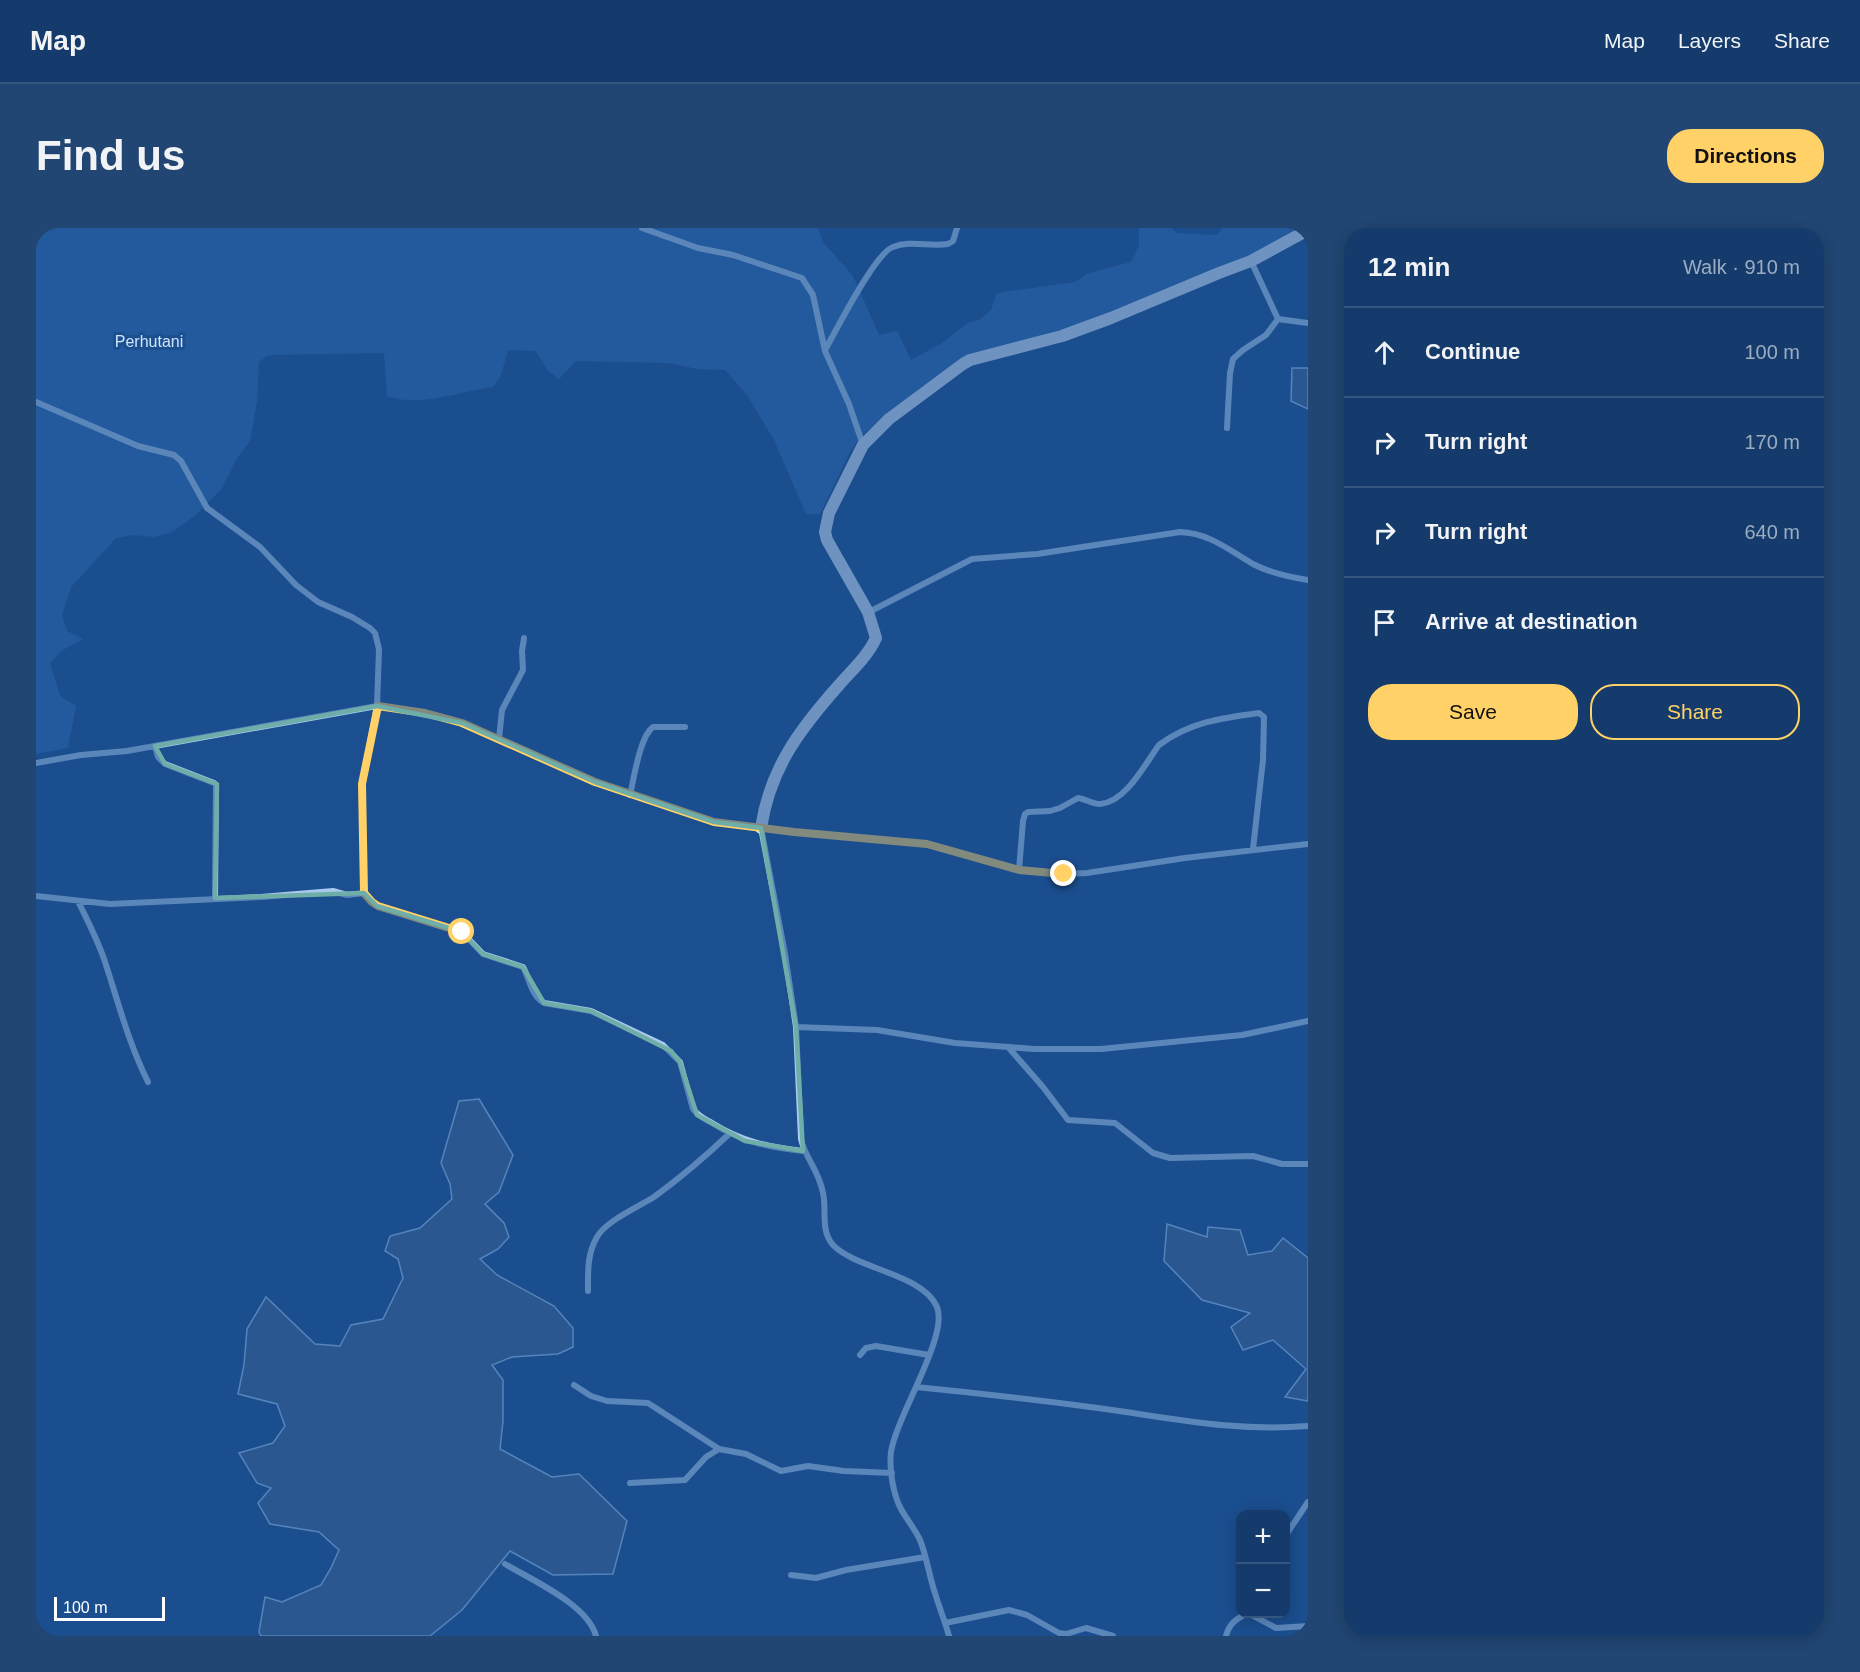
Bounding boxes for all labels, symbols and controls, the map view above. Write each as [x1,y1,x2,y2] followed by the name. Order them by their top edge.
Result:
[30,25,86,56] text: Map
[1604,29,1645,52] text: Map
[1678,29,1741,52] text: Layers
[1774,29,1830,52] text: Share
[1667,129,1824,183] button: Directions
[36,132,185,179] text: Find us
[1368,252,1450,282] text: 12 min
[1683,256,1800,278] text: Walk · 910 m
[115,333,183,350] park label: Perhutani
[1368,336,1401,369] icon: ahead
[1425,339,1520,364] text: Continue
[1744,341,1800,363] text: 100 m
[1368,426,1401,459] icon: right
[1425,429,1527,454] text: Turn right
[1744,431,1800,453] text: 170 m
[1368,516,1401,549] icon: right
[1425,519,1527,544] text: Turn right
[1744,521,1800,543] text: 640 m
[1368,606,1401,639] icon: arrive
[1425,609,1638,634] text: Arrive at destination
[1368,684,1578,740] button: Save
[1590,684,1800,740] button: Share
[1050,860,1076,886] route end
[448,918,474,944] route start
[1236,1510,1290,1618] map controls
[1236,1510,1290,1564] button: +
[1236,1564,1290,1618] button: −
[54,1594,165,1622] scale bar
[63,1599,107,1616] text: 100 m

